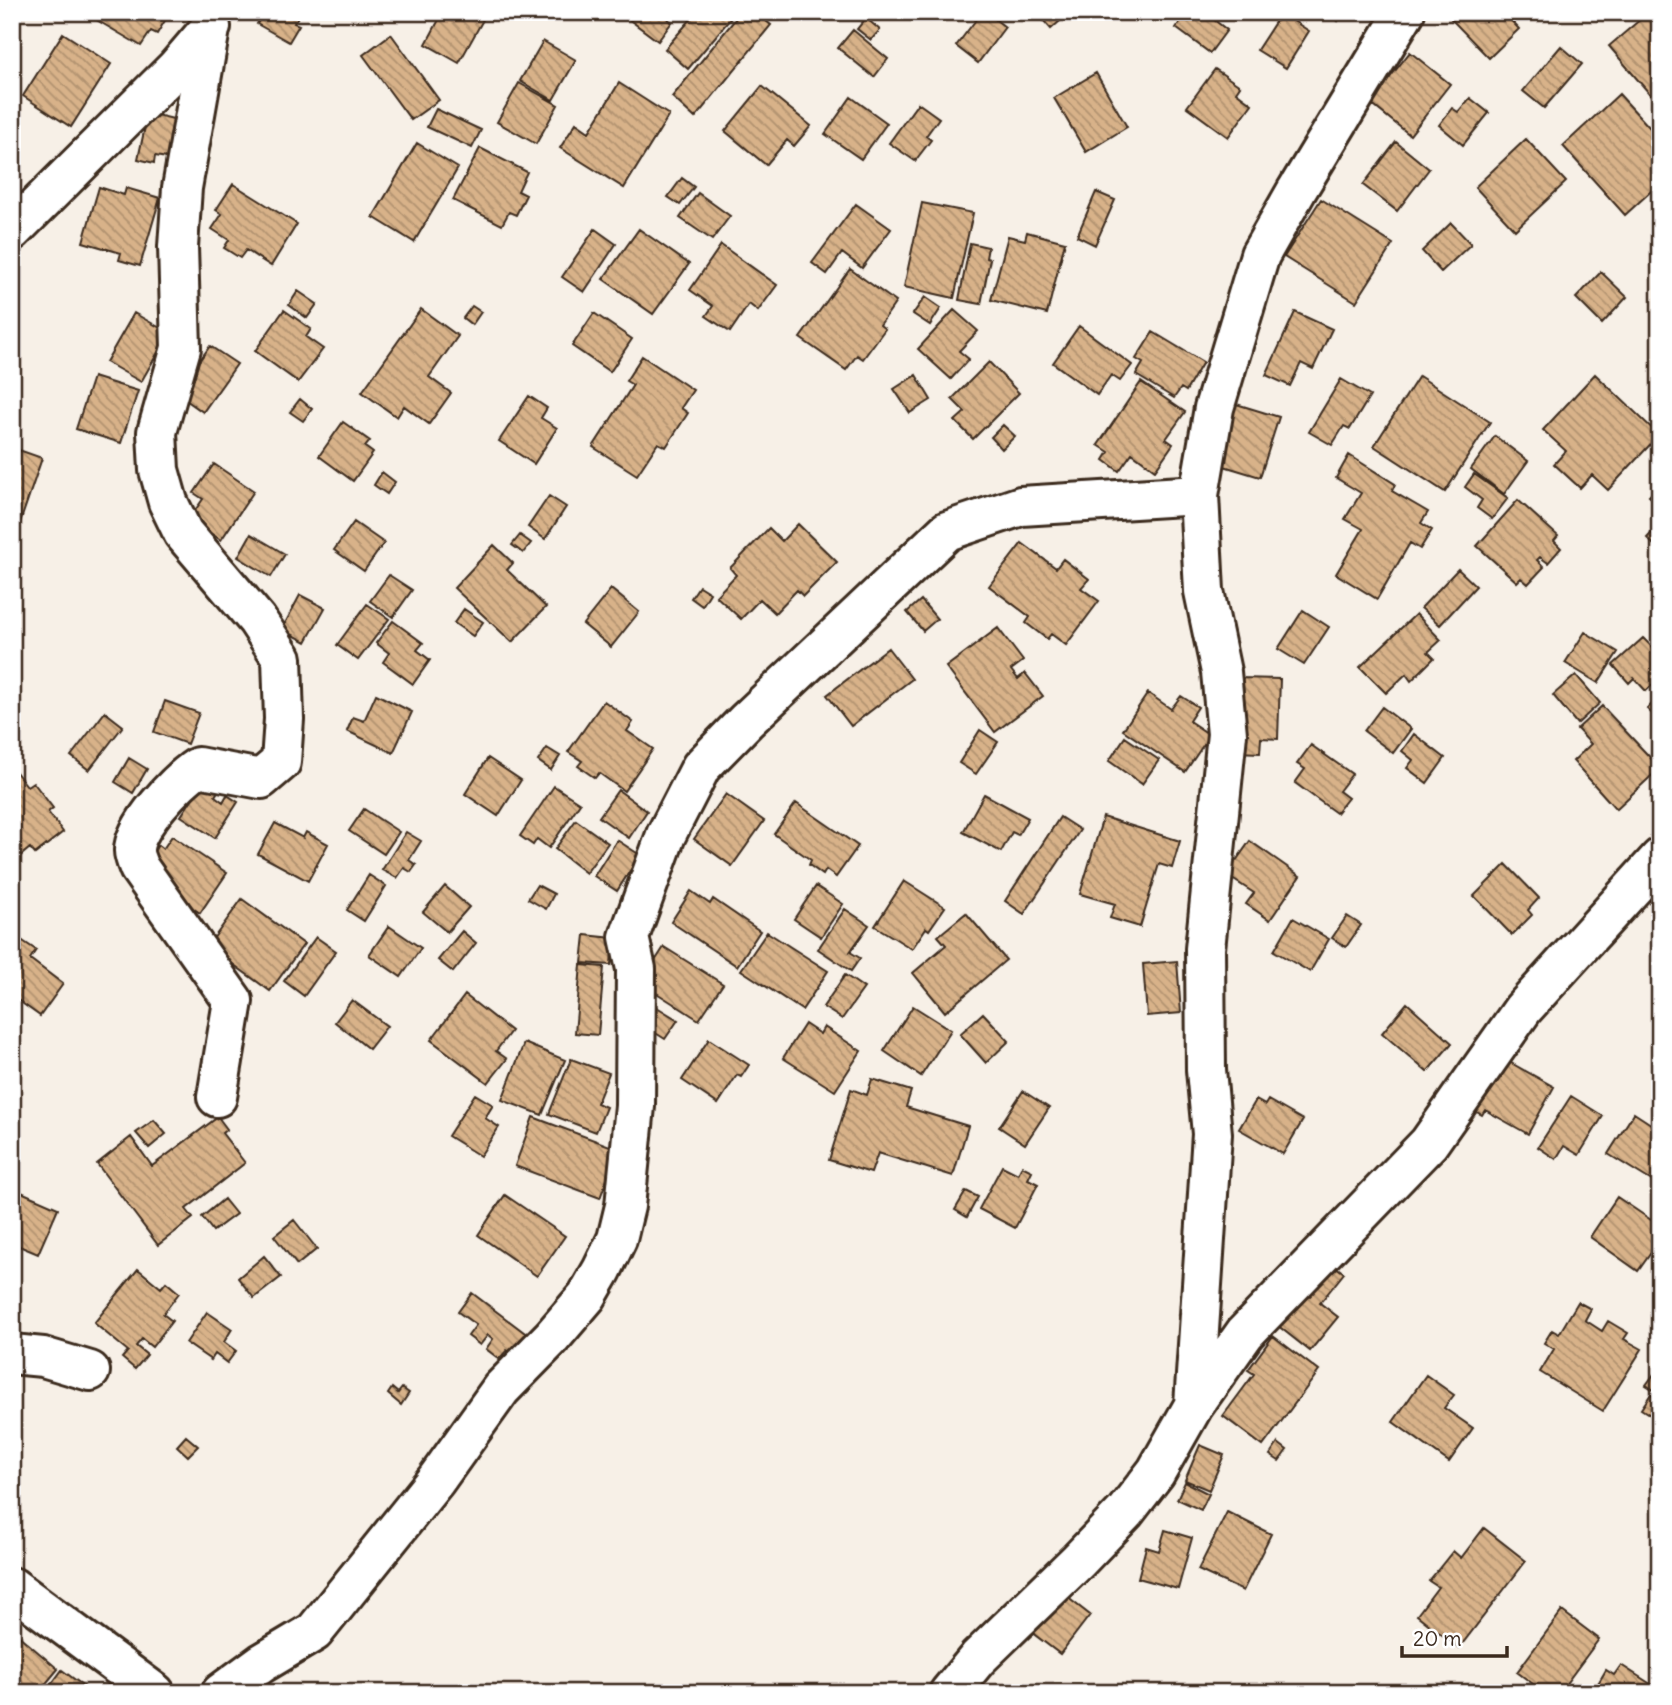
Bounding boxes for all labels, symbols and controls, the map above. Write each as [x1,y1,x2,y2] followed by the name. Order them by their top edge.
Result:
[1402,1614,1508,1658] scale bar
[1413,1625,1462,1652] text: 20 m

